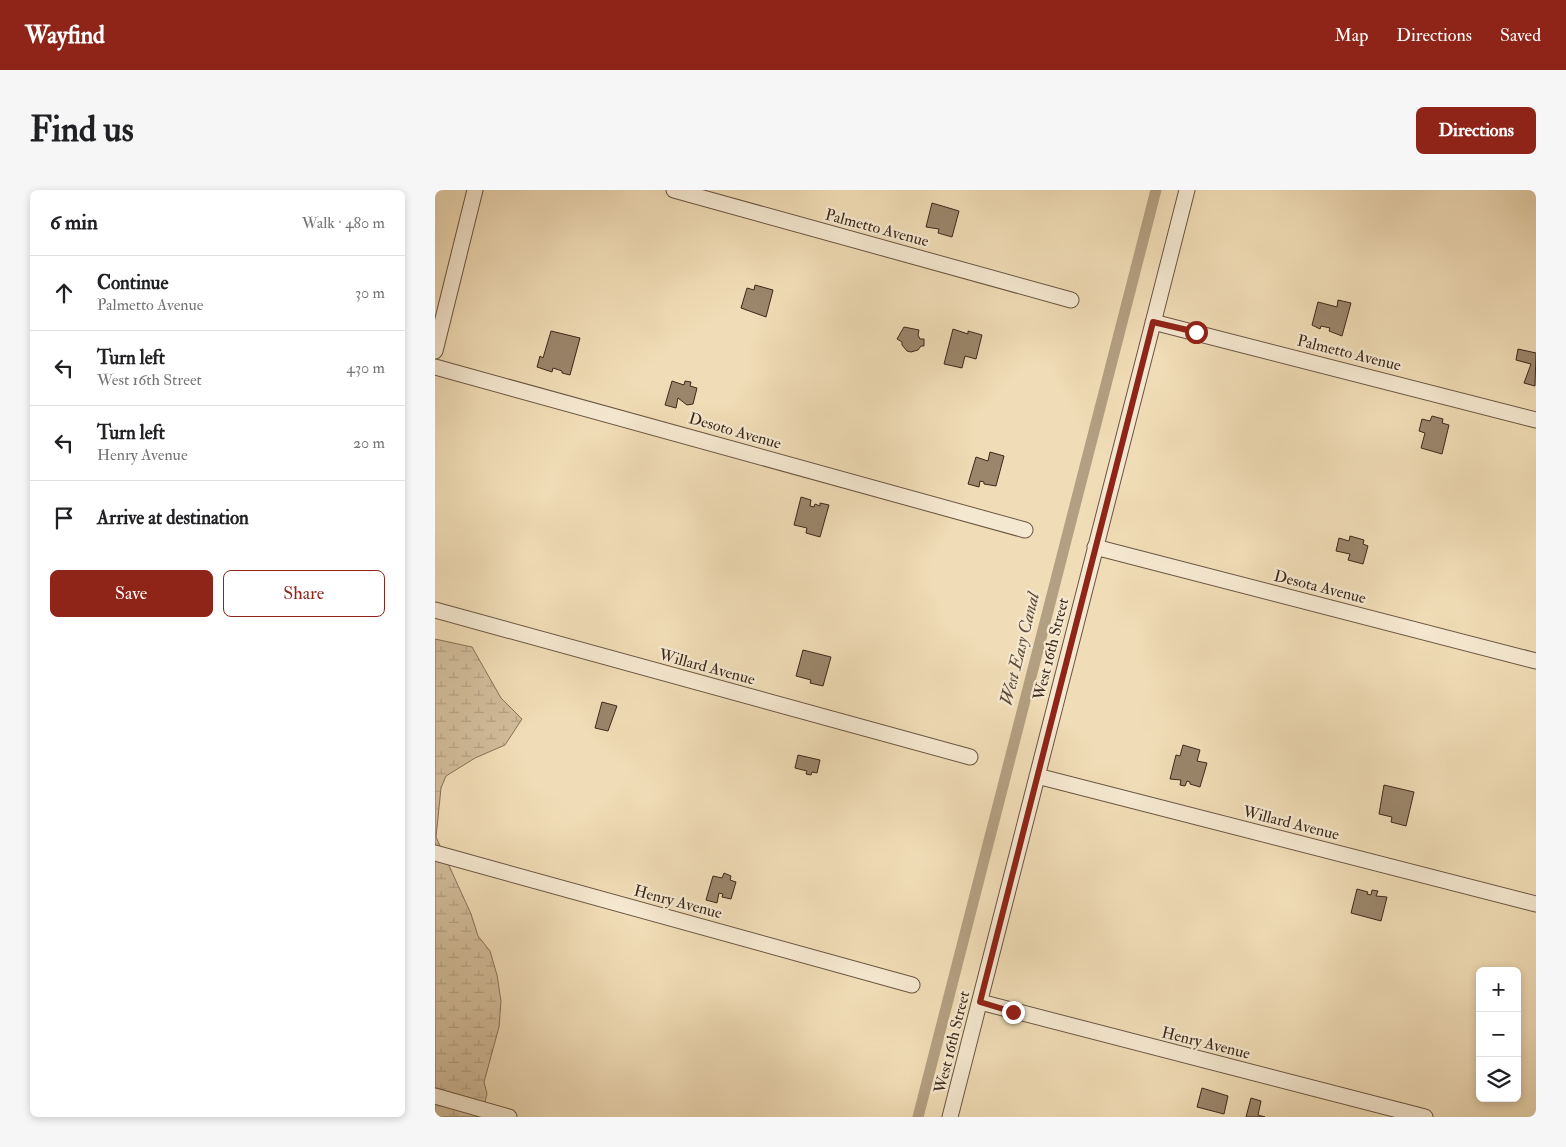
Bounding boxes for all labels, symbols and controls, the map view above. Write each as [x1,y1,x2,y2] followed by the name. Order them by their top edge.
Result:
[25,20,105,51] text: Wayfind
[1335,24,1368,47] text: Map
[1396,24,1472,47] text: Directions
[1500,24,1541,47] text: Saved
[1416,107,1536,154] button: Directions
[30,108,134,152] text: Find us
[823,205,931,252] street label: Palmetto Avenue
[50,209,98,236] text: 6 min
[302,213,385,233] text: Walk · 480 m
[97,271,168,295] text: Continue
[50,279,78,307] icon: ahead
[355,283,385,303] text: 30 m
[97,295,203,315] text: Palmetto Avenue
[1185,321,1208,344] route start
[1295,330,1403,376] street label: Palmetto Avenue
[97,346,165,370] text: Turn left
[50,354,78,382] icon: left
[346,358,385,378] text: 430 m
[97,370,202,390] text: West 16th Street
[686,408,784,454] street label: Desoto Avenue
[97,421,165,445] text: Turn left
[50,429,78,457] icon: left
[353,433,385,453] text: 20 m
[97,445,188,465] text: Henry Avenue
[50,504,78,532] icon: arrive
[97,506,249,530] text: Arrive at destination
[1272,566,1369,608] street label: Desota Avenue
[50,570,213,617] button: Save
[223,570,385,617] button: Share
[995,588,1046,708] water label: West Easy Canal
[1028,596,1073,703] street label: West 16th Street
[656,644,758,690] street label: Willard Avenue
[1240,801,1342,845] street label: Willard Avenue
[632,881,725,923] street label: Henry Avenue
[1476,967,1521,1102] map controls
[1476,967,1521,1012] button: +
[929,989,974,1096] street label: West 16th Street
[1002,1001,1025,1024] route end
[1476,1012,1521,1057] button: −
[1160,1022,1253,1064] street label: Henry Avenue
[1476,1057,1521,1102] button: layers

